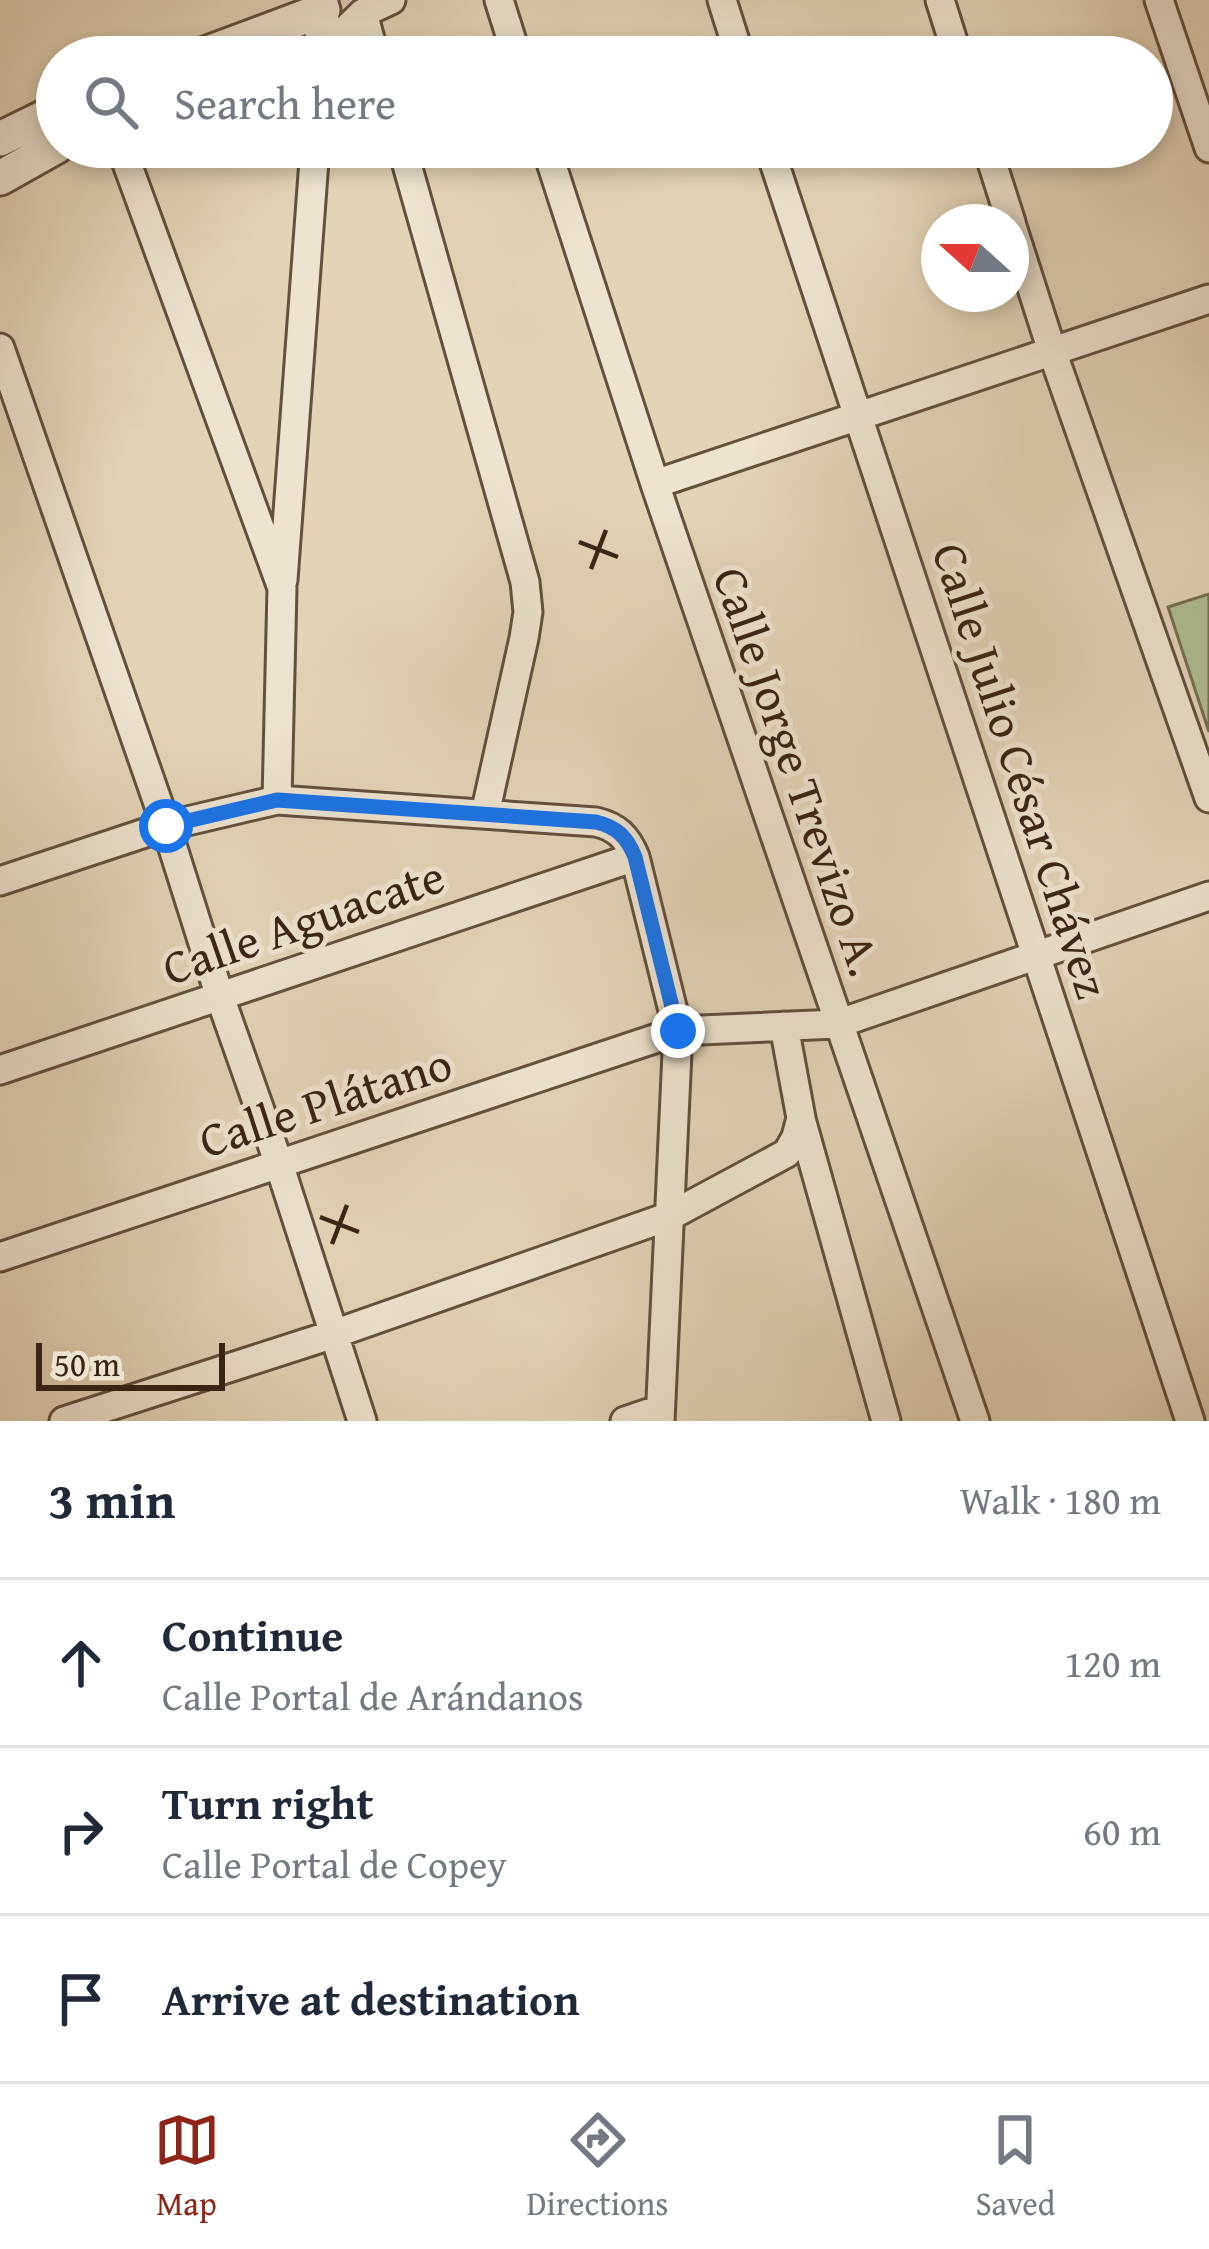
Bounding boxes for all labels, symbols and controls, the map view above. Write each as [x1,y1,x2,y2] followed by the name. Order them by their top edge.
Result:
[36,36,1173,168] search box
[78,69,144,135] icon: search
[174,70,396,135] text: Search here
[921,204,1029,312] north arrow
[915,533,1129,1007] street label: Calle Julio César Chávez
[696,557,902,985] street label: Calle Jorge Trevizo A.
[139,799,193,853] route start
[152,840,454,1002] street label: Calle Aguacate
[651,1004,705,1058] route end
[190,1027,460,1175] street label: Calle Plátano
[36,1337,225,1390] scale bar
[54,1340,120,1388] text: 50 m
[48,1462,175,1537] text: 3 min
[960,1471,1161,1528] text: Walk · 180 m
[162,1602,343,1667] text: Continue
[48,1630,114,1696] icon: ahead
[1064,1634,1161,1691] text: 120 m
[162,1667,583,1724] text: Calle Portal de Arándanos
[162,1770,374,1835] text: Turn right
[48,1798,114,1864] icon: right
[1083,1802,1161,1859] text: 60 m
[162,1835,507,1892] text: Calle Portal de Copey
[48,1966,114,2032] icon: arrive
[162,1966,580,2031] text: Arrive at destination
[154,2107,220,2227] tab: Map
[527,2107,668,2227] tab: Directions
[976,2107,1055,2227] tab: Saved

